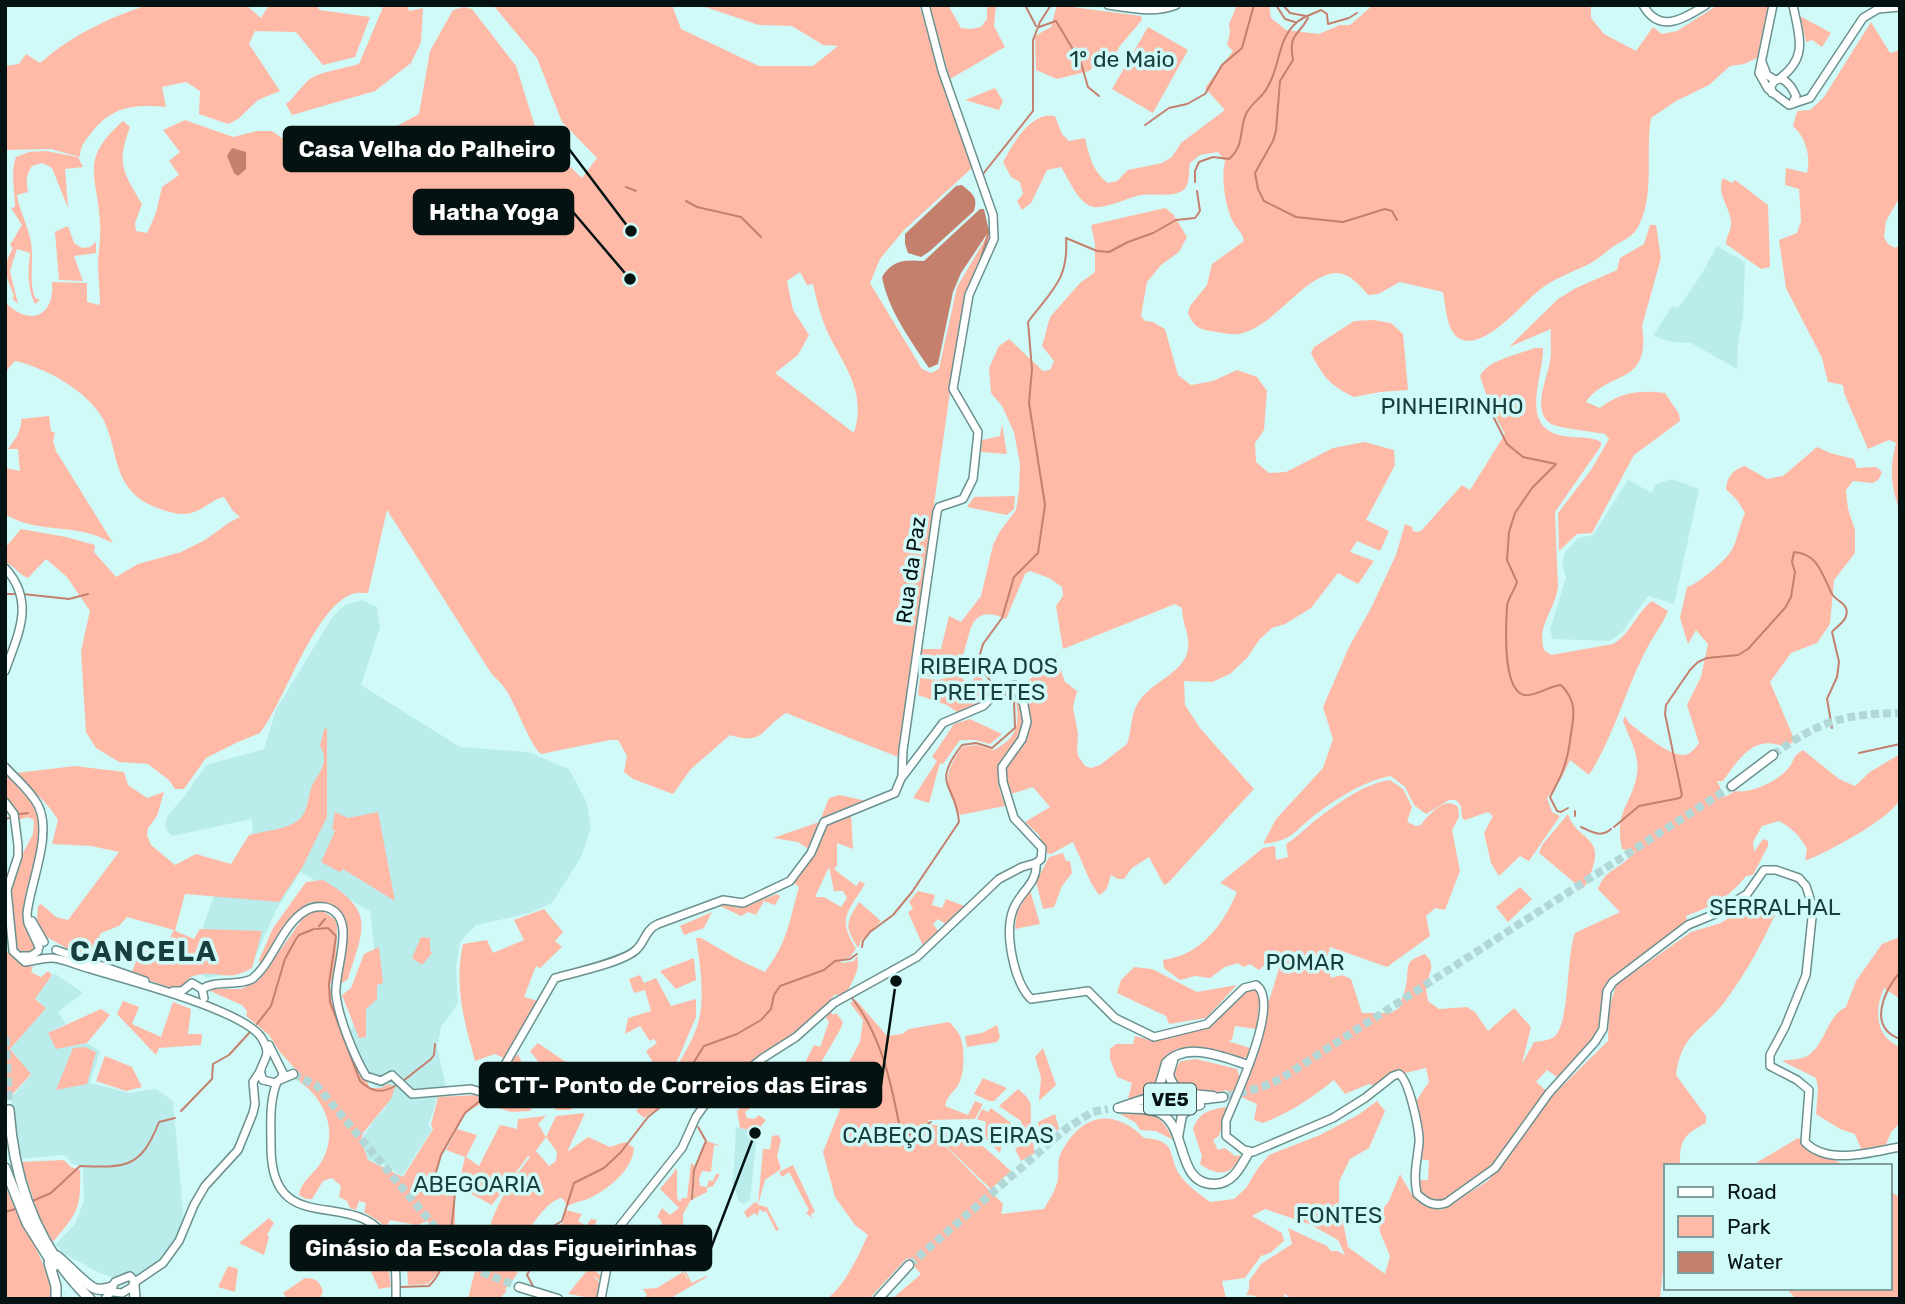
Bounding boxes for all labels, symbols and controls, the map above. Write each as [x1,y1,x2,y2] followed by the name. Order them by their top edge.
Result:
[1069,45,1175,73] district label: 1º de Maio
[284,127,569,171] callout: Casa Velha do Palheiro
[298,135,556,163] text: Casa Velha do Palheiro
[414,190,573,234] callout: Hatha Yoga
[429,198,559,226] text: Hatha Yoga
[1381,392,1524,420] district label: PINHEIRINHO
[891,515,930,625] street label: Rua da Paz
[920,652,1058,706] district label: RIBEIRA DOS PRETETES
[1709,893,1841,921] district label: SERRALHAL
[70,935,218,968] district label: CANCELA
[1265,948,1345,976] district label: POMAR
[480,1063,881,1107] callout: CTT- Ponto de Correios das Eiras
[495,1071,868,1099] text: CTT- Ponto de Correios das Eiras
[1144,1084,1196,1114] road number: VE5
[842,1121,1054,1149] district label: CABEÇO DAS EIRAS
[1664,1164,1891,1290] legend
[413,1170,541,1198] district label: ABEGOARIA
[1727,1179,1777,1204] text: Road
[1296,1201,1382,1229] district label: FONTES
[1727,1214,1771,1239] text: Park
[291,1226,711,1270] callout: Ginásio da Escola das Figueirinhas
[305,1234,697,1262] text: Ginásio da Escola das Figueirinhas
[1727,1249,1783,1274] text: Water

